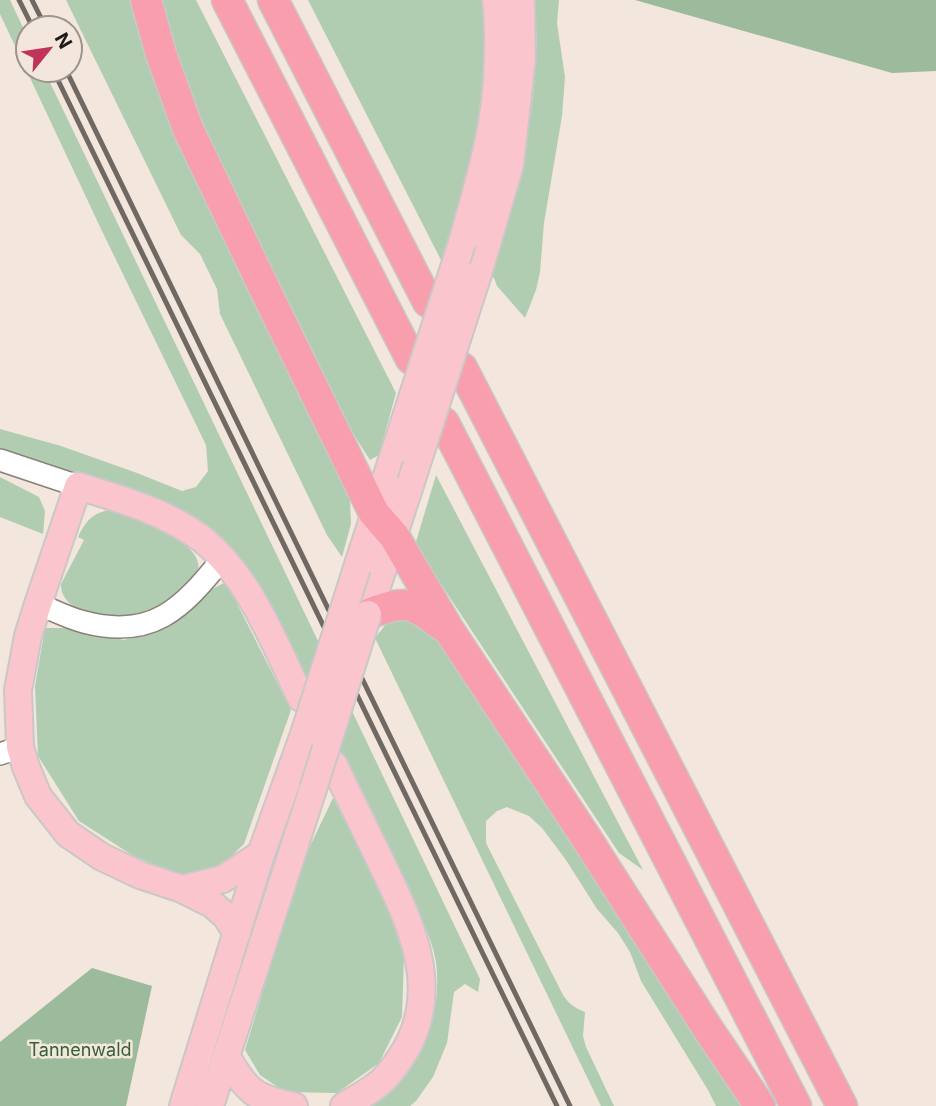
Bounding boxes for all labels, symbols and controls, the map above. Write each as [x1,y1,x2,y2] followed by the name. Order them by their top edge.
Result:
[14,14,84,84] north arrow
[50,29,77,53] text: N
[28,1039,132,1060] park label: Tannenwald

